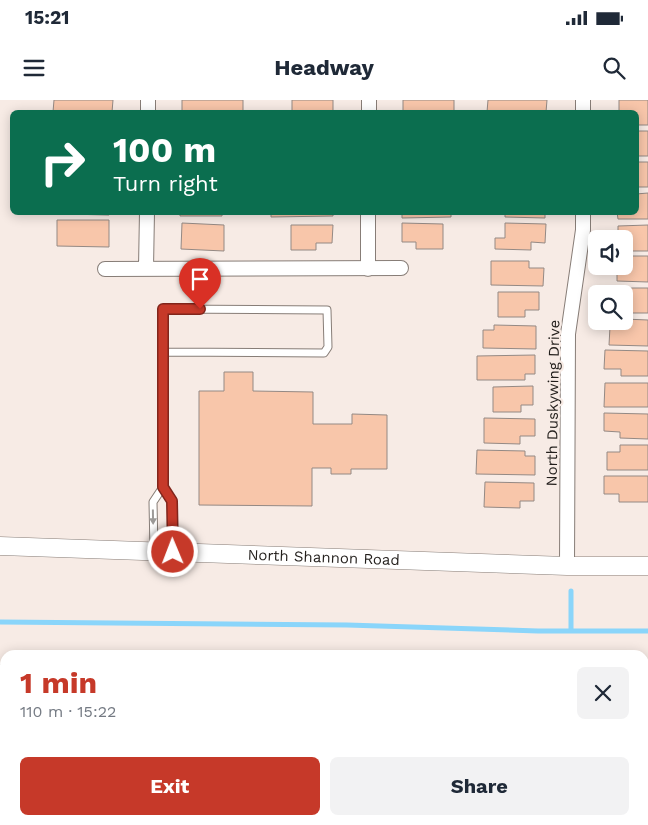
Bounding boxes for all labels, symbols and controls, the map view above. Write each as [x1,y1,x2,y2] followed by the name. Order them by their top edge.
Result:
[25,6,70,29] text: 15:21
[20,54,48,82] icon: menu
[600,54,628,82] icon: search
[274,55,374,80] text: Headway
[113,129,216,171] text: 100 m
[30,130,95,195] icon: right
[113,171,218,196] text: Turn right
[588,230,633,330] map controls
[588,230,633,275] button: sound
[179,258,221,309] pin
[186,265,214,293] icon: arrive
[588,285,633,330] button: search
[543,320,563,486] street label: North Duskywing Drive
[150,509,158,525] one-way arrow
[146,525,198,577] position arrow
[247,546,400,569] street label: North Shannon Road
[20,665,97,700] text: 1 min
[577,667,629,719] button: close
[20,702,116,721] text: 110 m · 15:22
[20,757,320,815] button: Exit
[330,757,629,815] button: Share

